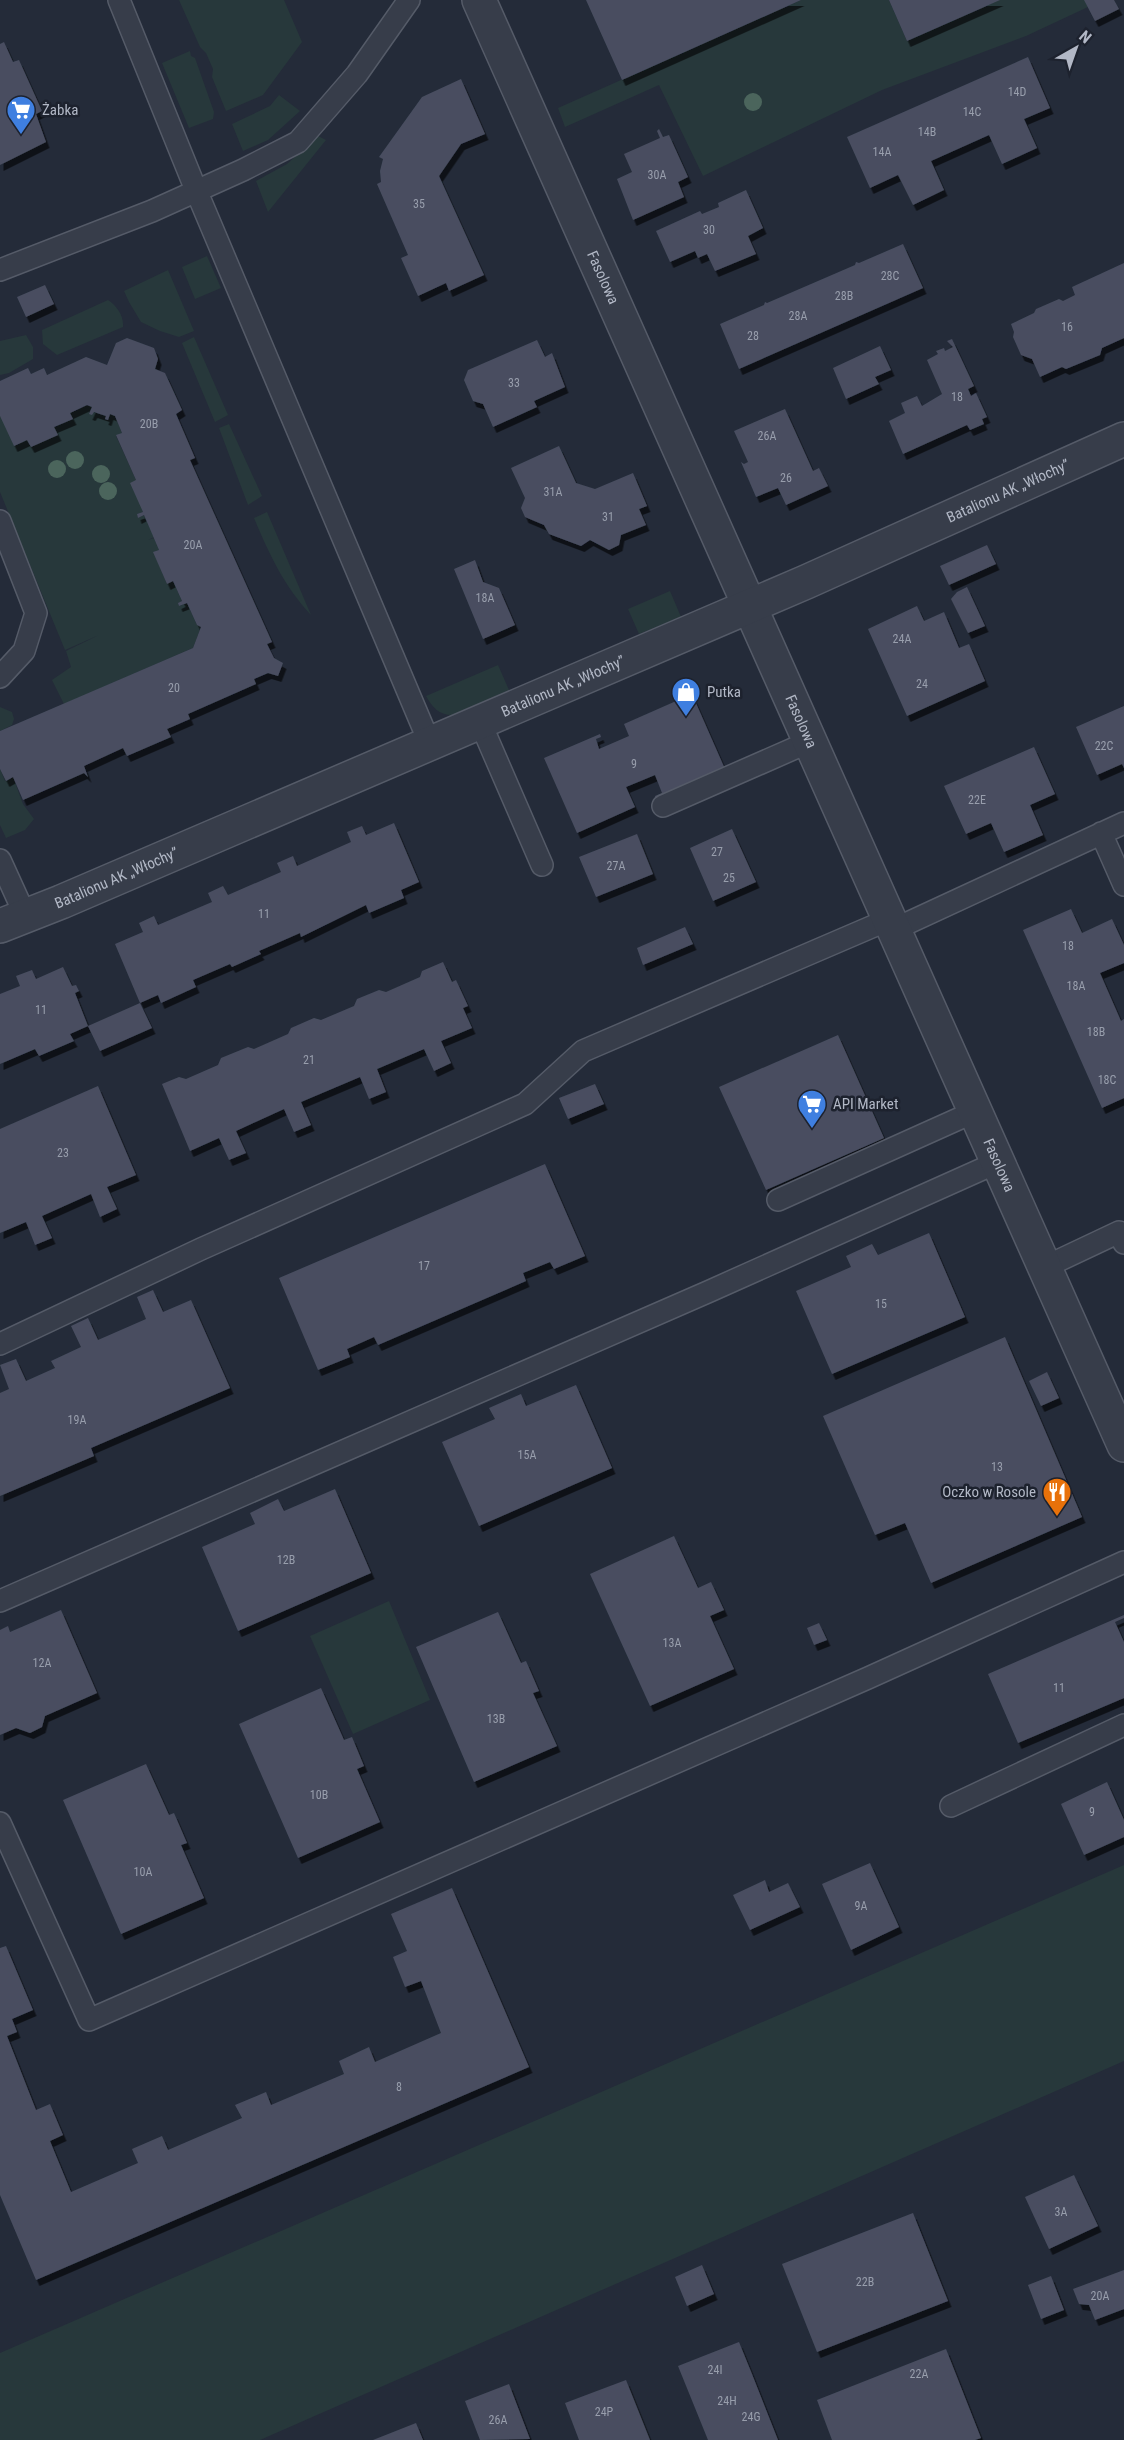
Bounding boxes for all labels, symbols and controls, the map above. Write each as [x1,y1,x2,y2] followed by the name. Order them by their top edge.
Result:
[1046,18,1106,78] north arrow
[1075,26,1095,47] text: N
[1008,85,1026,99] house number: 14D
[5,94,37,136] supermarket icon: Żabka
[42,101,78,119] place label: Żabka
[963,105,982,119] house number: 14C
[918,125,936,139] house number: 14B
[873,145,891,159] house number: 14A
[648,168,666,182] house number: 30A
[413,197,425,211] house number: 35
[703,223,715,237] house number: 30
[583,248,623,307] street label: Fasolowa
[881,269,900,283] house number: 28C
[835,289,853,303] house number: 28B
[789,309,807,323] house number: 28A
[1061,320,1073,334] house number: 16
[747,329,759,343] house number: 28
[508,376,520,390] house number: 33
[951,390,963,404] house number: 18
[140,417,158,431] house number: 20B
[758,429,776,443] house number: 26A
[944,456,1072,527] street label: Batalionu AK „Włochy”
[780,471,792,485] house number: 26
[544,485,562,499] house number: 31A
[602,510,614,524] house number: 31
[184,538,202,552] house number: 20A
[476,591,494,605] house number: 18A
[893,632,911,646] house number: 24A
[498,652,628,721] street label: Batalionu AK „Włochy”
[670,676,702,718] shop icon: Putka
[916,677,928,691] house number: 24
[168,681,180,695] house number: 20
[707,683,741,701] place label: Putka
[781,692,821,751] street label: Fasolowa
[1095,739,1114,753] house number: 22C
[631,757,637,771] house number: 9
[968,793,986,807] house number: 22E
[52,844,181,913] street label: Batalionu AK „Włochy”
[711,845,723,859] house number: 27
[607,859,625,873] house number: 27A
[723,871,735,885] house number: 25
[258,907,270,921] house number: 11
[1062,939,1074,953] house number: 18
[1067,979,1085,993] house number: 18A
[35,1003,47,1017] house number: 11
[1087,1025,1105,1039] house number: 18B
[303,1053,315,1067] house number: 21
[1098,1073,1117,1087] house number: 18C
[796,1088,828,1130] supermarket icon: API Market
[833,1095,898,1113] place label: API Market
[979,1136,1019,1195] street label: Fasolowa
[57,1146,69,1160] house number: 23
[418,1259,430,1273] house number: 17
[875,1297,887,1311] house number: 15
[68,1413,86,1427] house number: 19A
[518,1448,536,1462] house number: 15A
[991,1460,1003,1474] house number: 13
[1041,1476,1073,1518] restaurant icon: Oczko w Rosole
[942,1483,1036,1501] place label: Oczko w Rosole
[277,1553,295,1567] house number: 12B
[663,1636,681,1650] house number: 13A
[33,1656,51,1670] house number: 12A
[1053,1681,1065,1695] house number: 11
[487,1712,505,1726] house number: 13B
[310,1788,328,1802] house number: 10B
[1089,1805,1095,1819] house number: 9
[134,1865,152,1879] house number: 10A
[855,1899,868,1913] house number: 9A
[396,2080,402,2094] house number: 8
[1055,2205,1068,2219] house number: 3A
[856,2275,874,2289] house number: 22B
[1091,2289,1109,2303] house number: 20A
[708,2363,722,2377] house number: 24I
[910,2367,928,2381] house number: 22A
[717,2394,737,2408] house number: 24H
[595,2405,614,2419] house number: 24P
[742,2410,760,2424] house number: 24G
[489,2413,507,2427] house number: 26A

